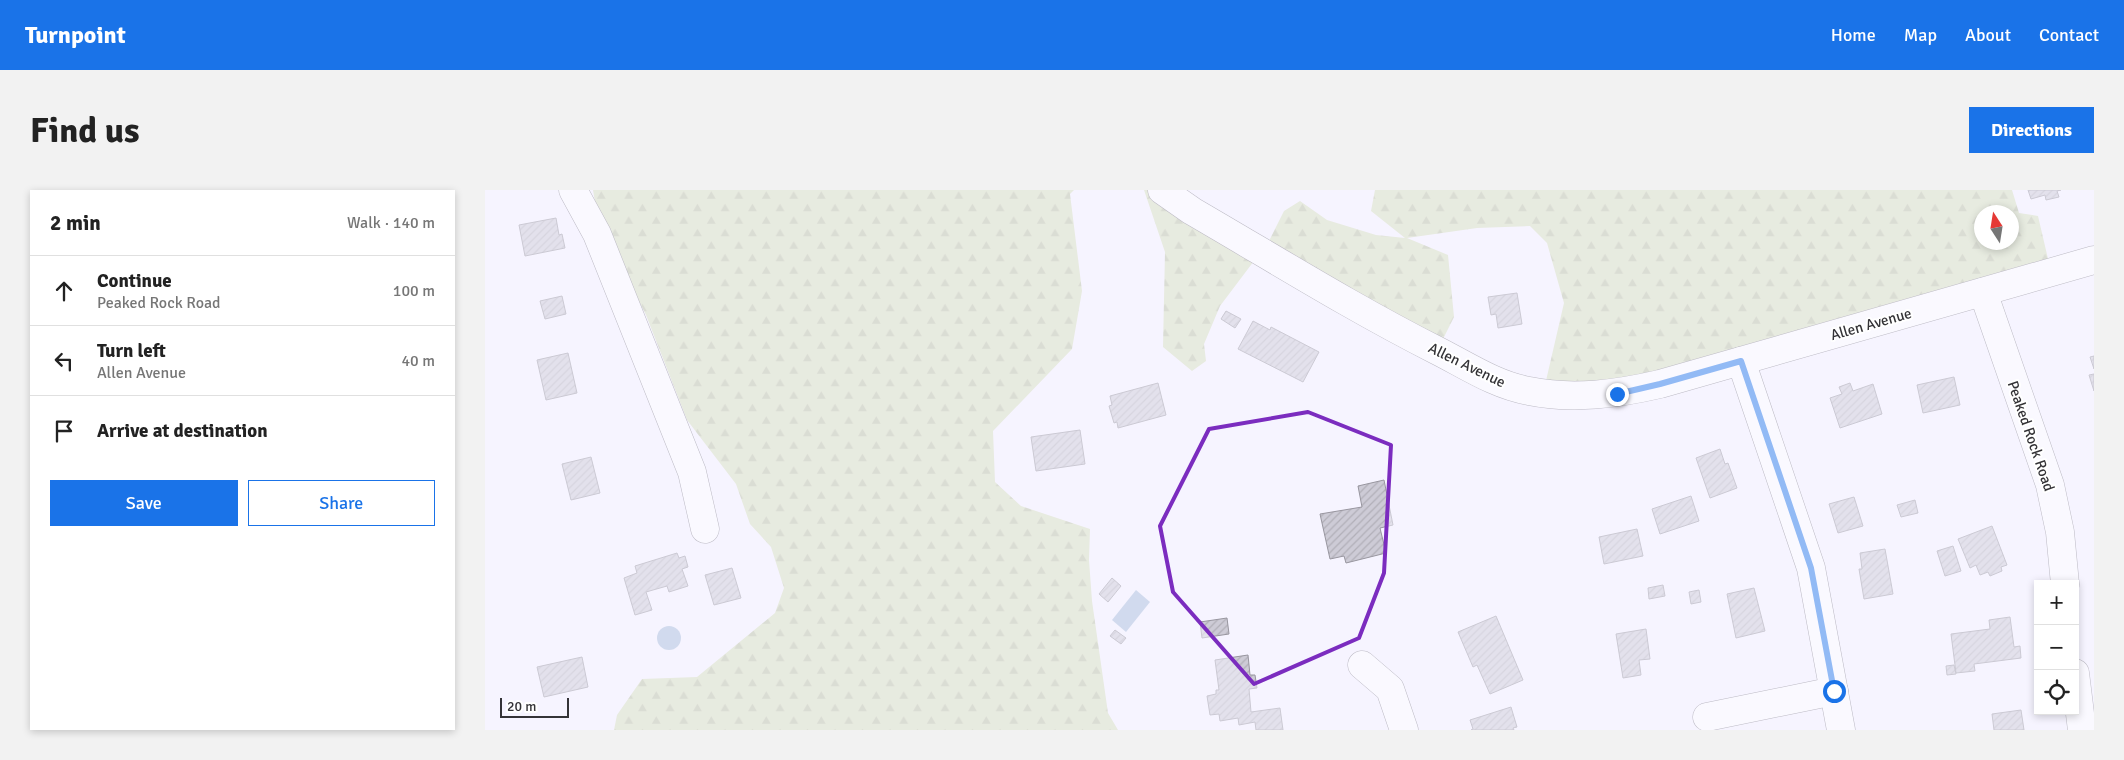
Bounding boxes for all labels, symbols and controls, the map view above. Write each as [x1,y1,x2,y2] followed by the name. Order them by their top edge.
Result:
[25,20,126,50] text: Turnpoint
[1831,24,1876,46] text: Home
[1904,24,1937,46] text: Map
[1965,24,2011,46] text: About
[2039,24,2099,46] text: Contact
[1969,107,2094,153] button: Directions
[30,109,140,152] text: Find us
[1974,205,2019,250] north arrow
[50,210,101,236] text: 2 min
[347,213,435,233] text: Walk · 140 m
[97,269,172,293] text: Continue
[50,277,78,305] icon: ahead
[393,281,435,301] text: 100 m
[97,293,221,313] text: Peaked Rock Road
[1828,304,1914,344] street label: Allen Avenue
[97,339,166,363] text: Turn left
[1426,339,1508,391] street label: Allen Avenue
[50,347,78,375] icon: left
[401,351,435,371] text: 40 m
[97,363,186,383] text: Allen Avenue
[2004,378,2058,494] street label: Peaked Rock Road
[1606,383,1629,406] route end
[50,417,78,445] icon: arrive
[97,419,268,443] text: Arrive at destination
[50,480,238,526] button: Save
[248,480,435,526] button: Share
[2034,580,2079,715] map controls
[2034,580,2079,625] button: +
[2034,625,2079,670] button: −
[2034,670,2079,715] button: locate
[1823,680,1846,703] route start
[500,695,569,718] scale bar
[507,698,536,715] text: 20 m

